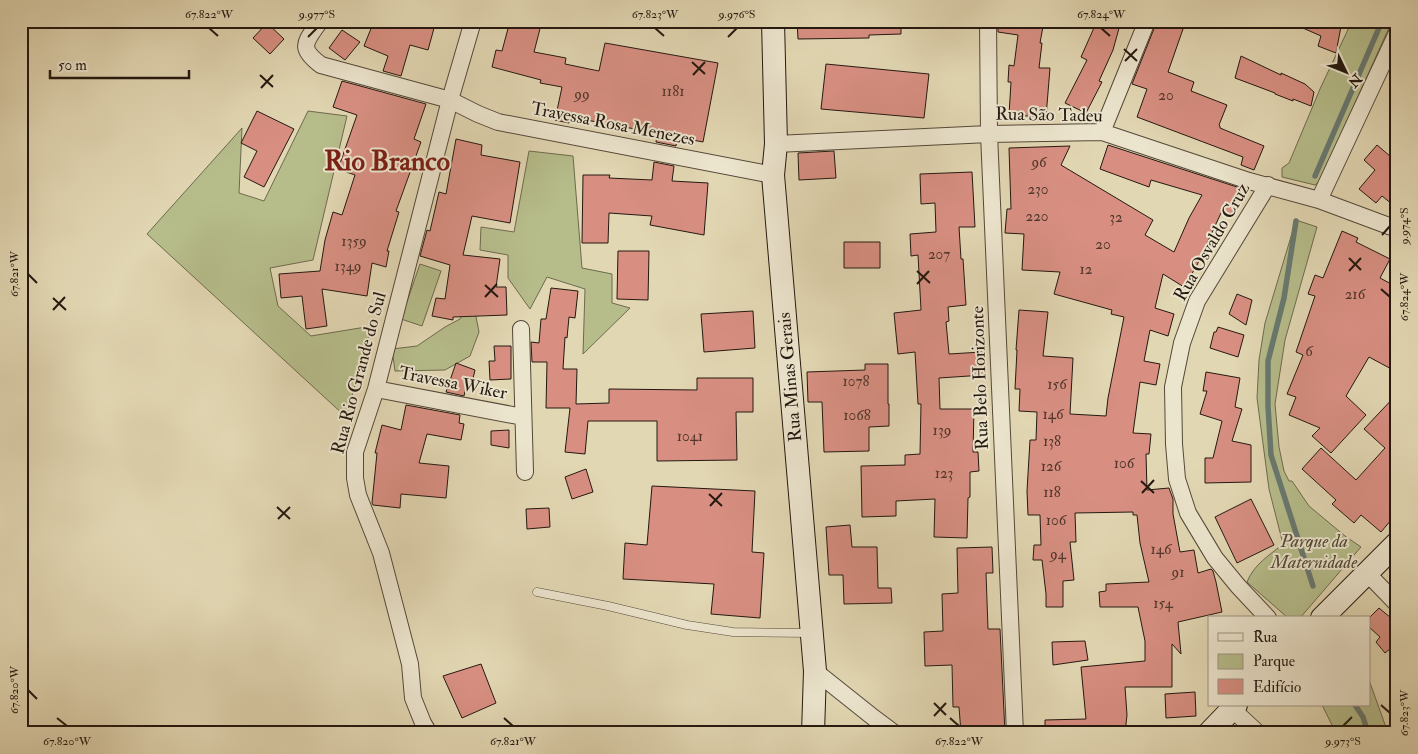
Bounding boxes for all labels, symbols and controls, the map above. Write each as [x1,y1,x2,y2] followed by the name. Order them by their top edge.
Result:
[185,7,234,22] text: 67.822°W
[298,7,335,22] text: 9.977°S
[632,7,679,22] text: 67.823°W
[717,7,756,22] text: 9.976°S
[1077,7,1126,22] text: 67.824°W
[50,48,189,80] scale bar
[1320,48,1370,98] north arrow
[58,56,87,75] text: 50 m
[1344,69,1366,91] text: N
[661,82,685,101] house number: 1181
[573,85,590,104] house number: 99
[1158,86,1174,105] house number: 20
[529,97,697,151] street label: Travessa Rosa Menezes
[995,103,1103,127] street label: Rua São Tadeu
[324,144,450,179] district label: Rio Branco
[1030,153,1048,172] house number: 96
[1169,179,1255,305] street label: Rua Osvaldo Cruz
[1027,180,1049,199] house number: 230
[1026,207,1048,226] house number: 220
[1397,207,1412,246] text: 9.974°S
[1109,208,1123,227] house number: 32
[341,232,367,251] house number: 1359
[1095,235,1111,254] house number: 20
[928,245,950,264] house number: 207
[7,250,22,297] text: 67.821°W
[335,257,361,276] house number: 1349
[1080,260,1093,279] house number: 12
[1397,272,1412,321] text: 67.824°W
[1345,285,1367,304] house number: 216
[326,289,392,457] street label: Rua Rio Grande do Sul
[966,305,994,450] street label: Rua Belo Horizonte
[773,311,807,443] street label: Rua Minas Gerais
[1305,342,1314,361] house number: 6
[397,361,509,405] street label: Travessa Wiker
[843,372,869,391] house number: 1078
[1047,375,1068,394] house number: 156
[1043,405,1065,424] house number: 146
[843,406,871,425] house number: 1068
[933,421,951,440] house number: 139
[677,427,703,446] house number: 1041
[1043,432,1061,451] house number: 138
[1114,454,1136,473] house number: 106
[1041,457,1063,476] house number: 126
[935,464,953,483] house number: 123
[1043,483,1061,502] house number: 118
[1046,511,1068,530] house number: 106
[1270,530,1358,574] park label: Parque da Maternidade
[1151,540,1173,559] house number: 146
[1049,545,1067,564] house number: 94
[1171,563,1185,582] house number: 91
[1153,594,1174,613] house number: 154
[1208,616,1370,706] legend
[1253,628,1278,647] text: Rua
[1253,652,1295,671] text: Parque
[7,665,22,714] text: 67.820°W
[1253,678,1301,697] text: Edifício
[1397,689,1412,736] text: 67.823°W
[43,734,92,749] text: 67.820°W
[490,734,537,749] text: 67.821°W
[935,734,984,749] text: 67.822°W
[1324,734,1361,749] text: 9.973°S

